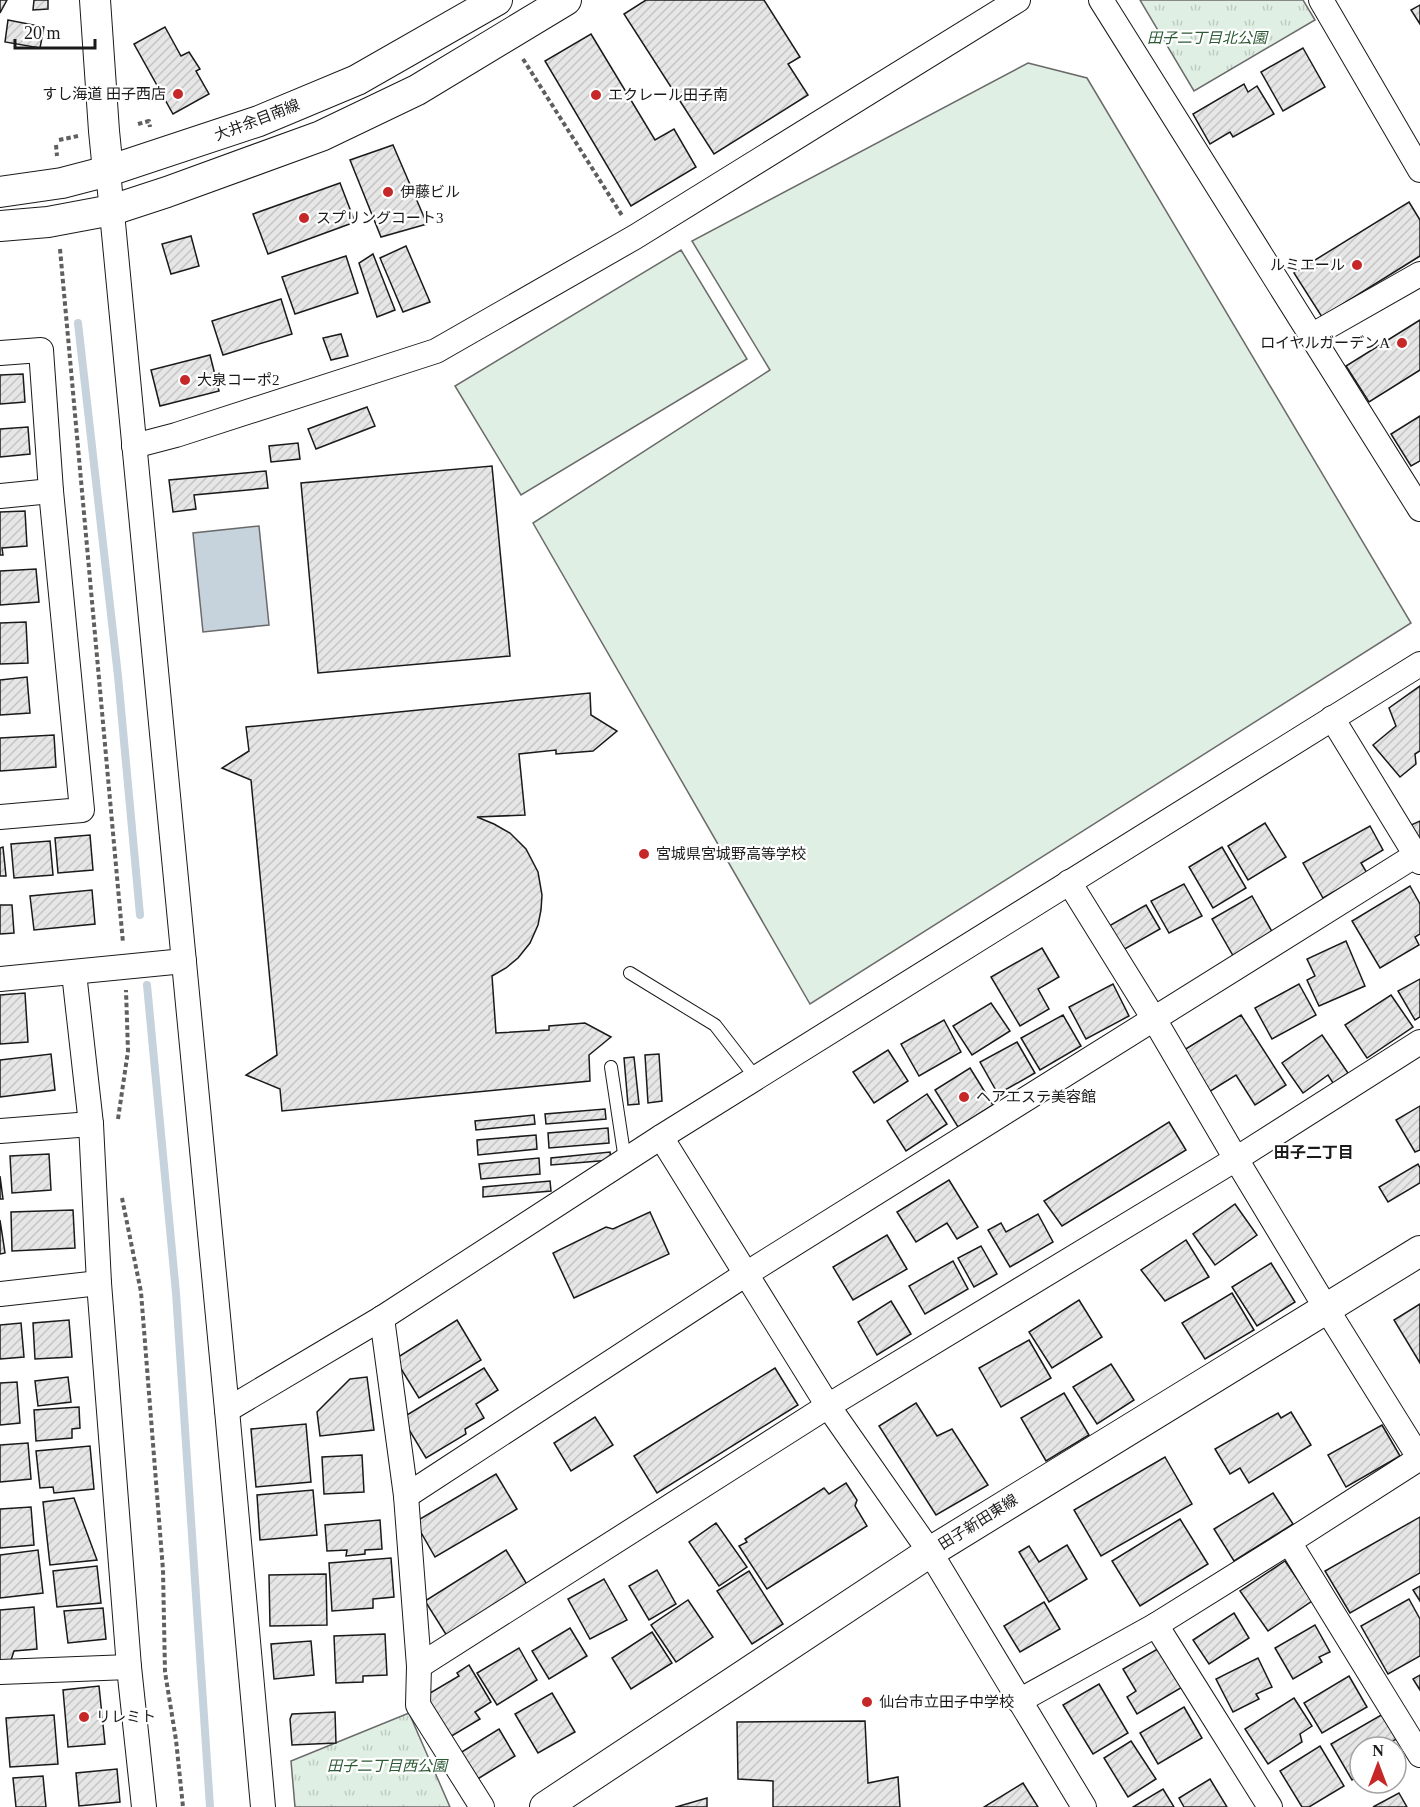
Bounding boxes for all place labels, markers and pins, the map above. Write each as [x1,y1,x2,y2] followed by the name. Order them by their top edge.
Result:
[42,86,166,102] place label: すし海道 田子西店
[171,87,185,101] marker: すし海道 田子西店
[608,87,728,103] place label: エクレール田子南
[589,88,603,102] marker: エクレール田子南
[400,184,460,200] place label: 伊藤ビル
[381,185,395,199] marker: 伊藤ビル
[316,210,444,226] place label: スプリングコート3
[297,211,311,225] marker: スプリングコート3
[1270,257,1345,273] place label: ルミエール
[1350,258,1364,272] marker: ルミエール
[1260,335,1390,351] place label: ロイヤルガーデンA
[1395,336,1409,350] marker: ロイヤルガーデンA
[197,372,280,388] place label: 大泉コーポ2
[178,373,192,387] marker: 大泉コーポ2
[656,846,806,862] place label: 宮城県宮城野高等学校
[637,847,651,861] marker: 宮城県宮城野高等学校
[976,1089,1096,1105] place label: ヘアエステ美容館
[957,1090,971,1104] marker: ヘアエステ美容館
[879,1694,1014,1710] place label: 仙台市立田子中学校
[860,1695,874,1709] marker: 仙台市立田子中学校
[96,1709,156,1725] place label: リレミト
[77,1710,91,1724] marker: リレミト

